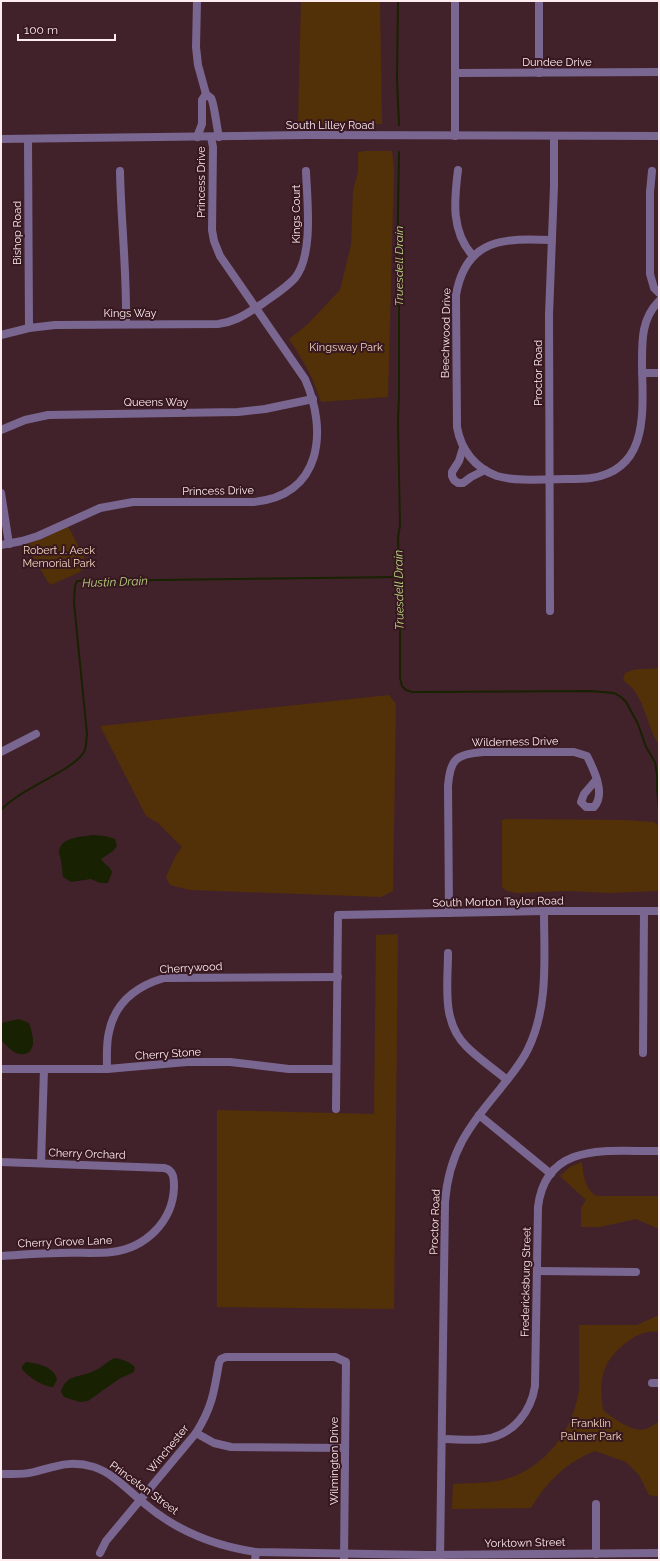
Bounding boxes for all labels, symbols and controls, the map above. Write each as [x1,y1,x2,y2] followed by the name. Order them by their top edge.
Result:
[18,16,115,42] scale bar
[24,23,58,37] text: 100 m
[522,56,592,69] street label: Dundee Drive
[286,119,374,132] street label: South Lilley Road
[195,146,208,218] street label: Princess Drive
[290,184,303,243] street label: Kings Court
[11,201,24,265] street label: Bishop Road
[392,226,406,306] water label: Truesdell Drain
[439,287,453,378] street label: Beechwood Drive
[103,307,157,320] street label: Kings Way
[532,340,545,406] street label: Proctor Road
[309,341,383,354] park label: Kingsway Park
[124,396,188,409] street label: Queens Way
[182,484,254,498] street label: Princess Drive
[23,544,96,570] park label: Robert J. Aeck Memorial Park
[391,549,407,630] water label: Truesdell Drain
[82,574,148,590] water label: Hustin Drain
[472,735,559,749] street label: Wilderness Drive
[432,894,564,910] street label: South Morton Taylor Road
[159,960,223,976] street label: Cherrywood
[135,1045,202,1063] street label: Cherry Stone
[48,1146,126,1162] street label: Cherry Orchard
[427,1189,443,1255] street label: Proctor Road
[519,1227,533,1337] street label: Fredericksburg Street
[17,1234,113,1250] street label: Cherry Grove Lane
[328,1416,341,1505] street label: Wilmington Drive
[560,1417,622,1443] park label: Franklin Palmer Park
[145,1422,192,1476] street label: Winchester
[107,1459,181,1517] street label: Princeton Street
[484,1536,566,1550] street label: Yorktown Street

